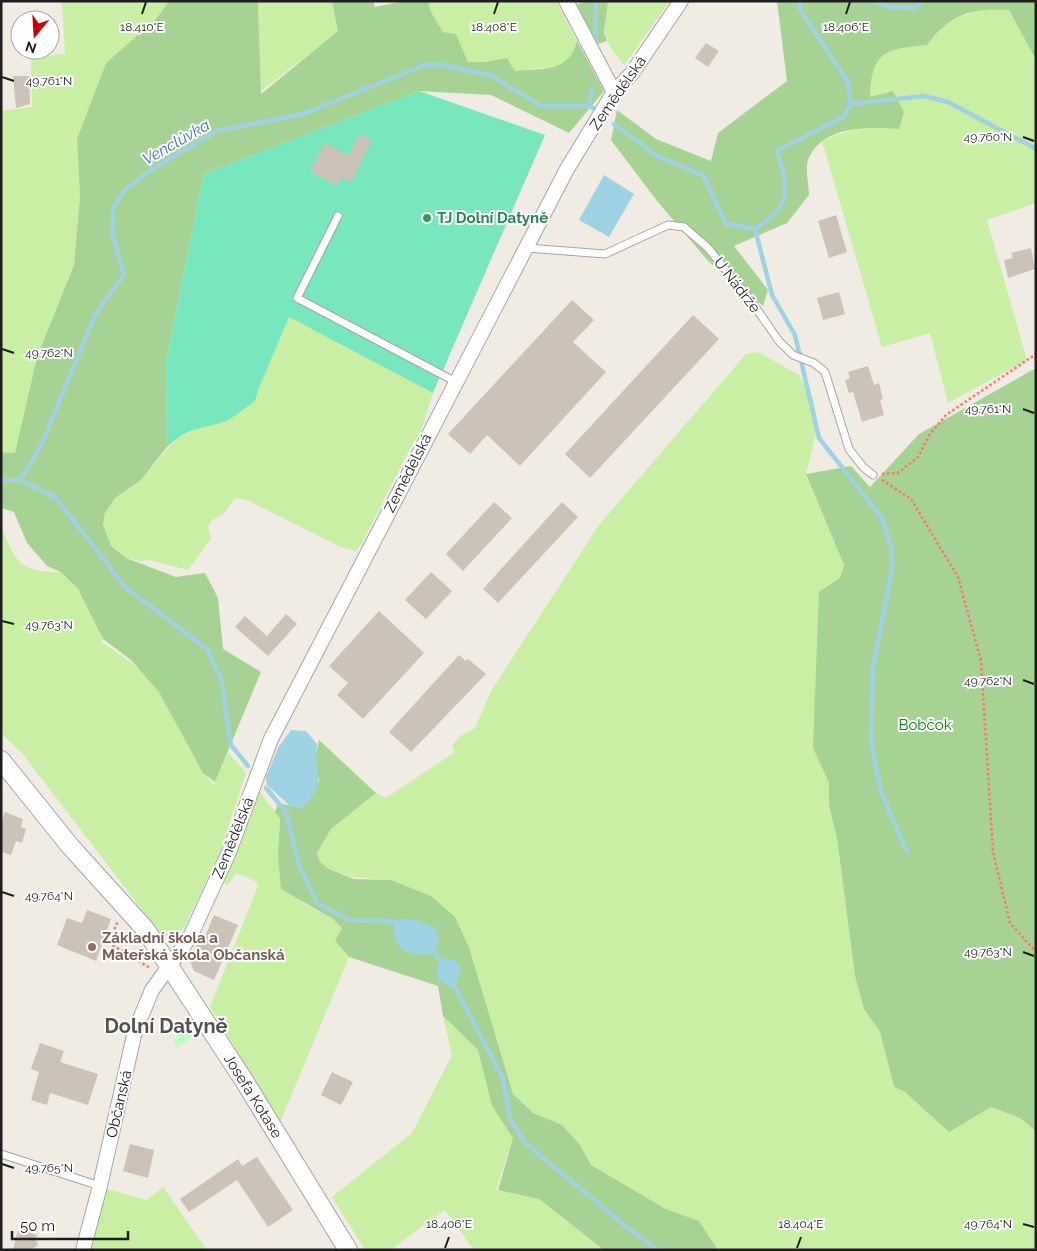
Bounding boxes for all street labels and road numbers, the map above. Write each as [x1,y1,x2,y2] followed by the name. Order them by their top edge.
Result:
[586,53,650,133] street label: Zemědělská
[710,254,764,316] street label: U Nádrže
[380,431,436,515] street label: Zemědělská
[209,795,257,881] street label: Zemědělská
[220,1050,286,1142] street label: Josefa Kotase
[102,1068,136,1140] street label: Občanská

